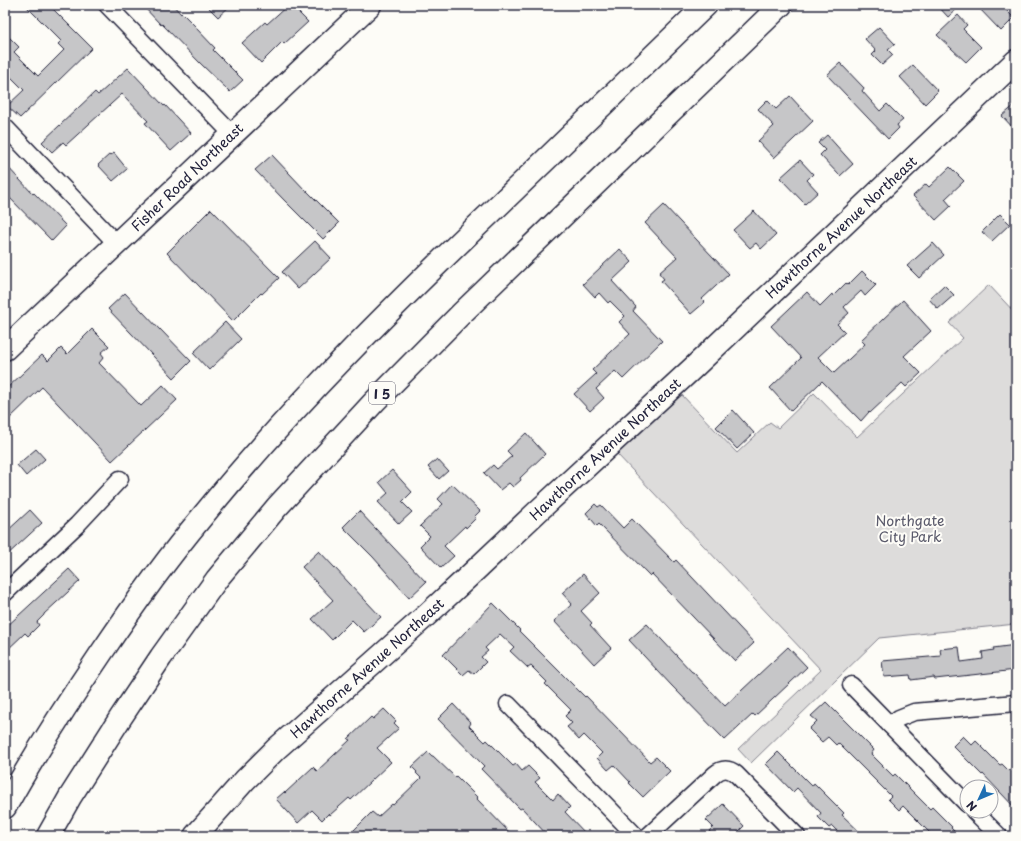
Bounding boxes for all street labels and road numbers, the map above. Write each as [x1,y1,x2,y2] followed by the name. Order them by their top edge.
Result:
[126,118,248,236] street label: Fisher Road Northeast
[760,151,922,303] street label: Hawthorne Avenue Northeast
[524,373,686,525] street label: Hawthorne Avenue Northeast
[369,382,395,404] road number: I 5
[285,593,449,743] street label: Hawthorne Avenue Northeast

